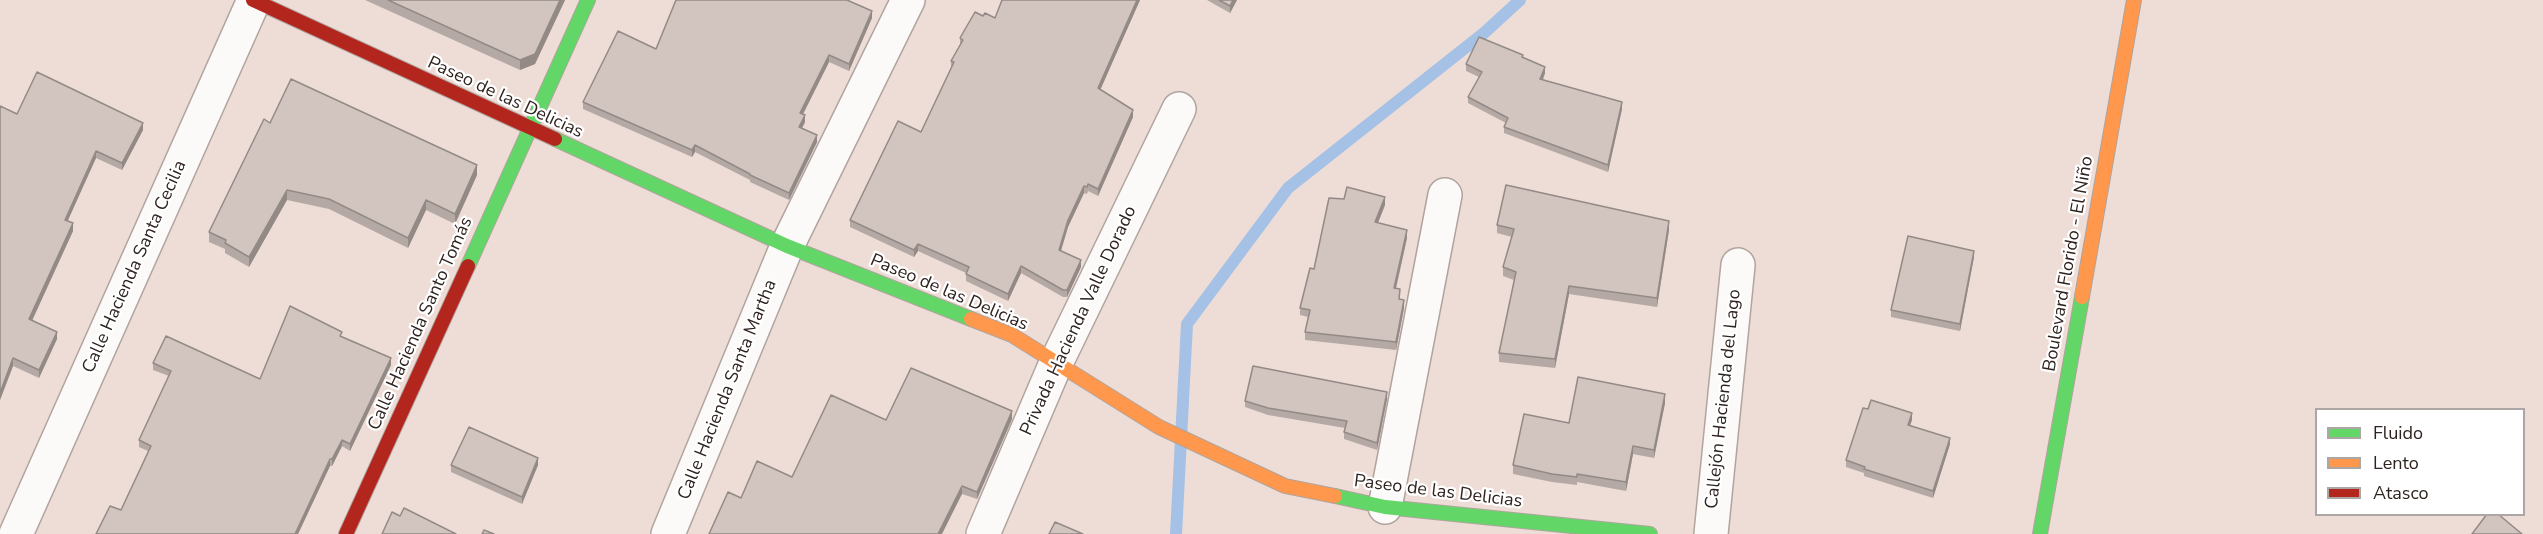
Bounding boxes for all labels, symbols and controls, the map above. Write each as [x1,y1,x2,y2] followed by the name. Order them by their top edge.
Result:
[424,52,586,144] street label: Paseo de las Delicias
[2039,155,2099,373] street label: Boulevard Florido - El Niño
[78,157,192,377] street label: Calle Hacienda Santa Cecilia
[1016,203,1142,439] street label: Privada Hacienda Valle Dorado
[364,214,478,434] street label: Calle Hacienda Santo Tomás
[867,250,1031,336] street label: Paseo de las Delicias
[674,277,782,503] street label: Calle Hacienda Santa Martha
[1702,288,1746,510] street label: Callejón Hacienda del Lago
[2315,408,2525,516] legend
[2373,421,2423,445] text: Fluido
[2373,451,2419,475] text: Lento
[1353,471,1523,513] street label: Paseo de las Delicias
[2373,481,2429,505] text: Atasco

